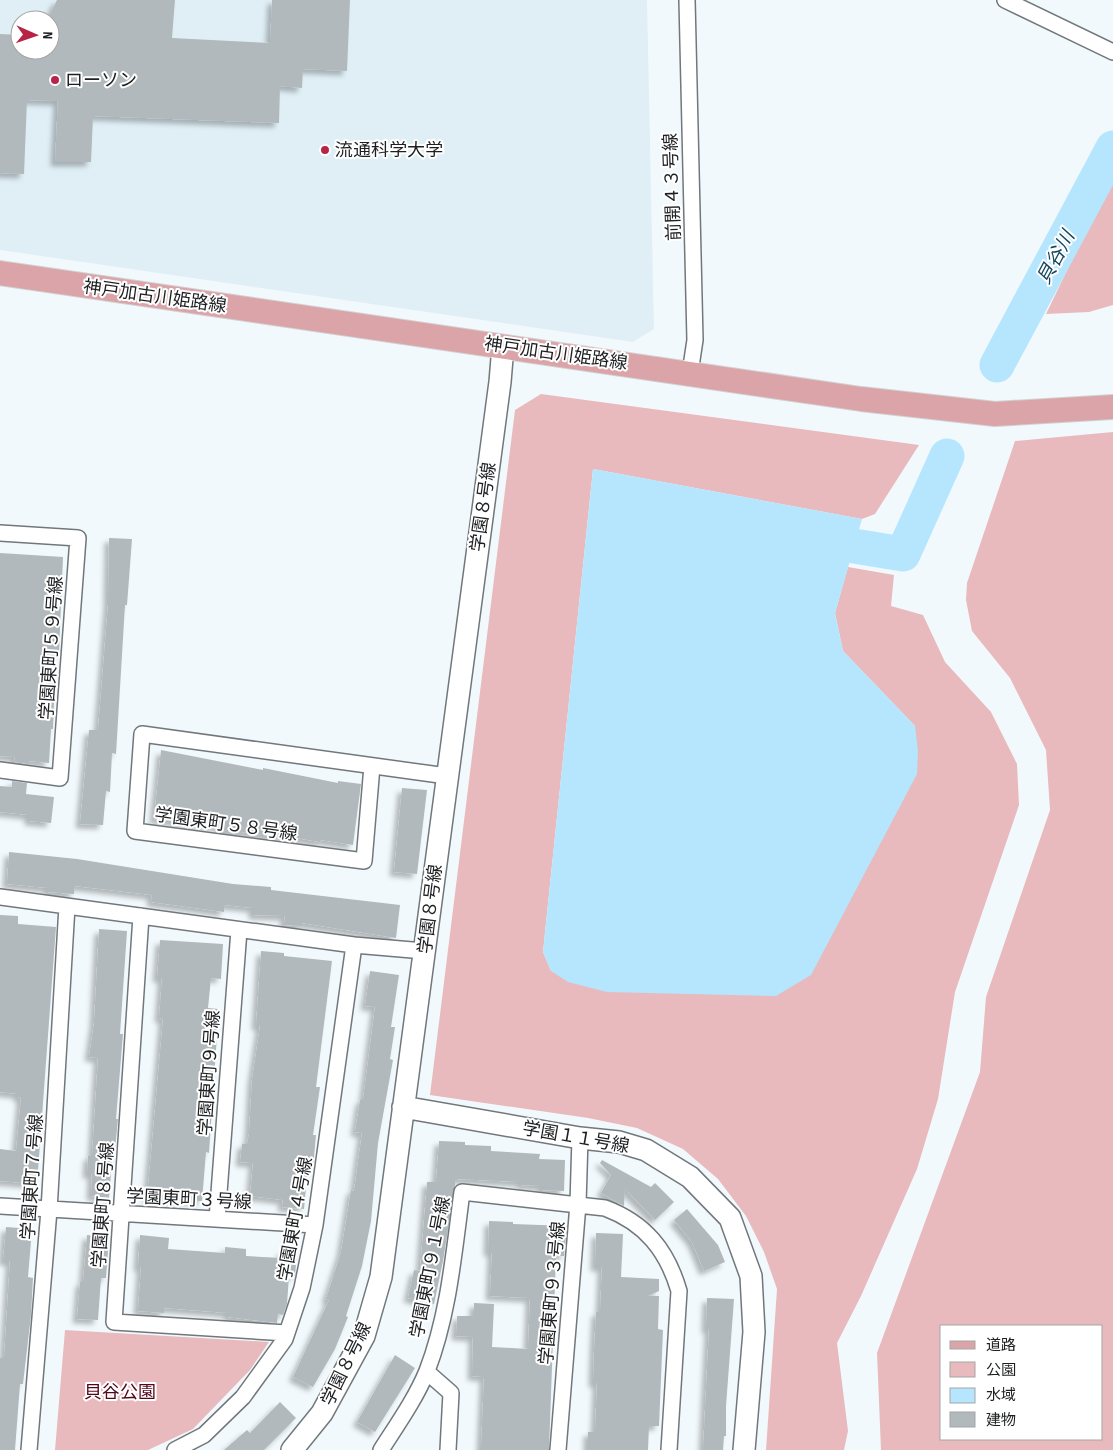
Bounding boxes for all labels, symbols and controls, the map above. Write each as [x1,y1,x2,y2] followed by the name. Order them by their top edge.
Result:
[10,10,60,60] north arrow
[39,31,56,39] text: N
[65,70,137,91] place label: ローソン
[49,74,61,86] marker: ローソン
[660,133,685,241] street label: 前開４３号線
[335,140,443,161] place label: 流通科学大学
[319,144,331,156] marker: 流通科学大学
[1033,225,1081,288] water label: 貝谷川
[82,276,228,317] street label: 神戸加古川姫路線
[483,333,629,374] street label: 神戸加古川姫路線
[467,461,500,553] street label: 学園８号線
[36,575,67,721] street label: 学園東町５９号線
[153,804,299,845] street label: 学園東町５８号線
[415,863,446,955] street label: 学園８号線
[195,1009,224,1137] street label: 学園東町９号線
[18,1113,47,1241] street label: 学園東町７号線
[521,1118,631,1157] street label: 学園１１号線
[89,1141,118,1269] street label: 学園東町８号線
[274,1155,317,1283] street label: 学園東町４号線
[126,1186,252,1213] street label: 学園東町３号線
[406,1194,455,1340] street label: 学園東町９１号線
[536,1220,569,1366] street label: 学園東町９３号線
[317,1319,376,1409] street label: 学園８号線
[940,1325,1103,1440] legend
[986,1336,1016,1355] text: 道路
[986,1361,1016,1380] text: 公園
[84,1382,156,1403] park label: 貝谷公園
[986,1386,1016,1405] text: 水域
[986,1411,1016,1430] text: 建物

